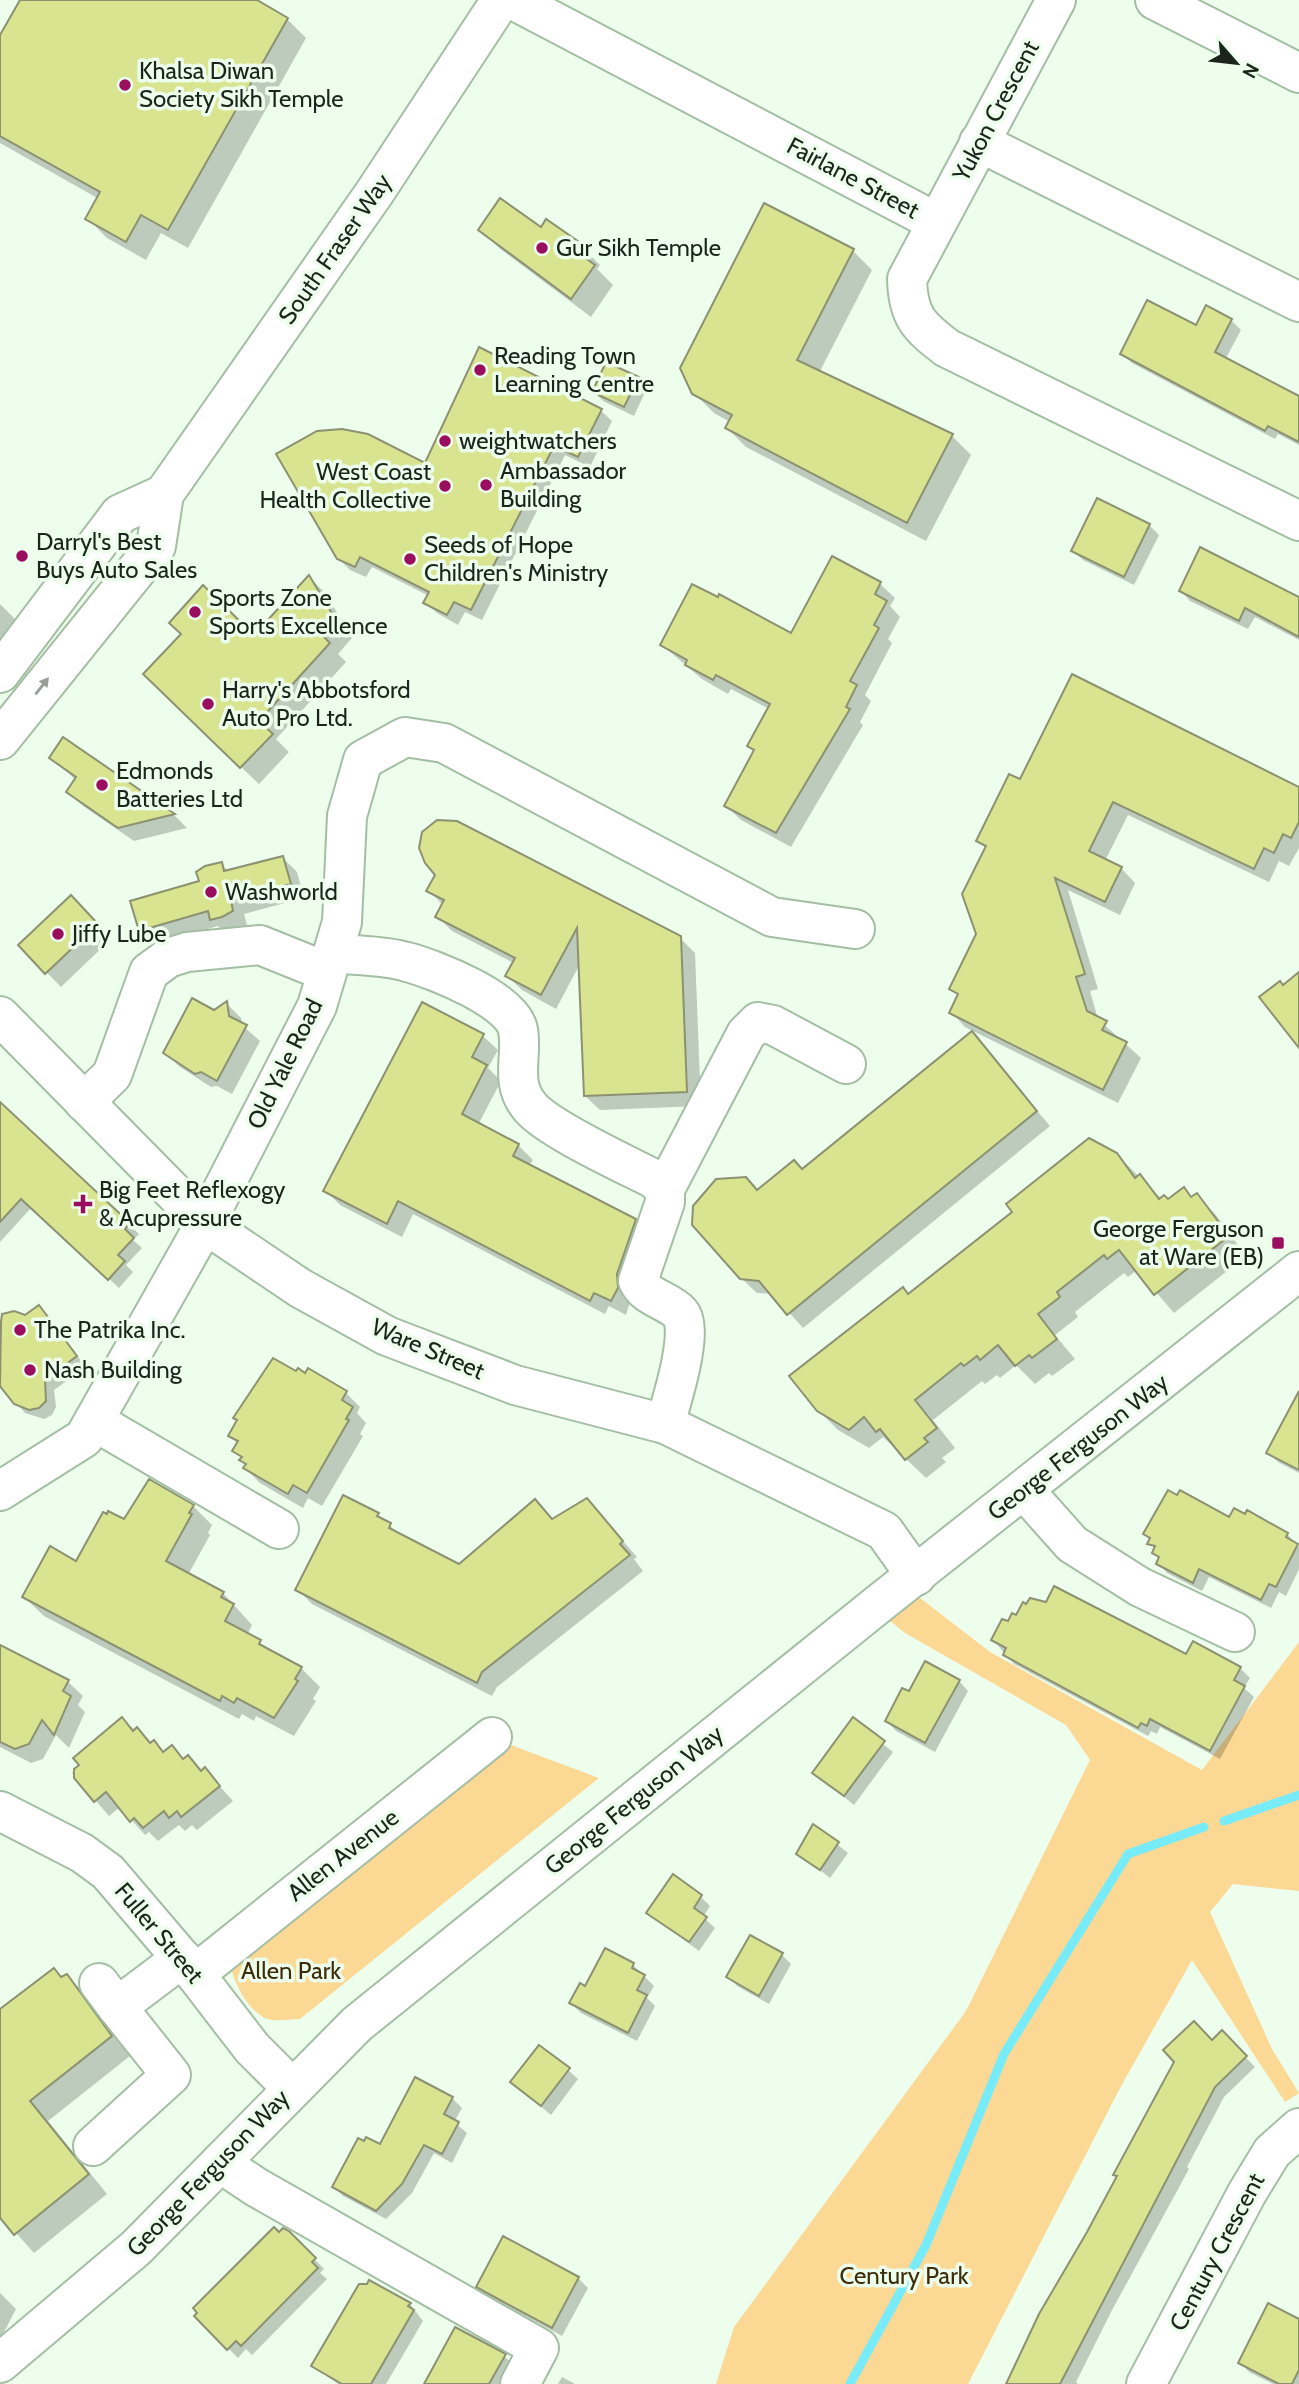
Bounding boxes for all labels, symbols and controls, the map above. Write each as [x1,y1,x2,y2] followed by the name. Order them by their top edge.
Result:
[1201,28,1271,98] north arrow
[946,35,1045,187] street label: Yukon Crescent
[139,56,344,113] place label: Khalsa Diwan Society Sikh Temple
[1237,59,1264,82] text: N
[117,77,133,93] marker: Khalsa Diwan Society Sikh Temple
[782,131,924,224] street label: Fairlane Street
[272,168,397,329] street label: South Fraser Way
[556,233,721,262] place label: Gur Sikh Temple
[534,240,550,256] marker: Gur Sikh Temple
[494,341,654,398] place label: Reading Town Learning Centre
[472,362,488,378] marker: Reading Town Learning Centre
[459,426,617,455] place label: weightwatchers
[437,433,453,449] marker: weightwatchers
[500,456,627,513] place label: Ambassador Building
[259,457,431,514] place label: West Coast Health Collective
[478,477,494,493] marker: Ambassador Building
[437,478,453,494] marker: West Coast Health Collective
[36,527,197,584] place label: Darryl's Best Buys Auto Sales
[424,530,608,587] place label: Seeds of Hope Children's Ministry
[14,548,30,564] marker: Darryl's Best Buys Auto Sales
[402,551,418,567] marker: Seeds of Hope Children's Ministry
[209,583,388,640] place label: Sports Zone Sports Excellence
[187,604,203,620] marker: Sports Zone Sports Excellence
[222,675,411,732] place label: Harry's Abbotsford Auto Pro Ltd.
[35,677,49,695] one-way arrow
[200,696,216,712] marker: Harry's Abbotsford Auto Pro Ltd.
[116,756,243,813] place label: Edmonds Batteries Ltd
[94,777,110,793] marker: Edmonds Batteries Ltd
[225,877,338,906] place label: Washworld
[203,884,219,900] marker: Washworld
[71,919,166,948] place label: Jiffy Lube
[50,926,66,942] marker: Jiffy Lube
[241,994,329,1134] street label: Old Yale Road
[99,1175,285,1232] place label: Big Feet Reflexogy & Acupressure
[73,1194,93,1214] marker: Big Feet Reflexogy & Acupressure
[1093,1214,1264,1271] place label: George Ferguson at Ware (EB)
[1270,1235,1286,1251] marker: George Ferguson at Ware (EB)
[367,1312,489,1385] street label: Ware Street
[34,1315,186,1344] place label: The Patrika Inc.
[12,1322,28,1338] marker: The Patrika Inc.
[44,1355,183,1384] place label: Nash Building
[22,1362,38,1378] marker: Nash Building
[982,1367,1174,1526] street label: George Ferguson Way
[539,1719,729,1880] street label: George Ferguson Way
[281,1802,404,1907] street label: Allen Avenue
[109,1876,210,1989] street label: Fuller Street
[241,1956,341,1985] park label: Allen Park
[120,2083,295,2262] street label: George Ferguson Way
[1163,2168,1270,2335] street label: Century Crescent
[840,2261,969,2290] park label: Century Park

